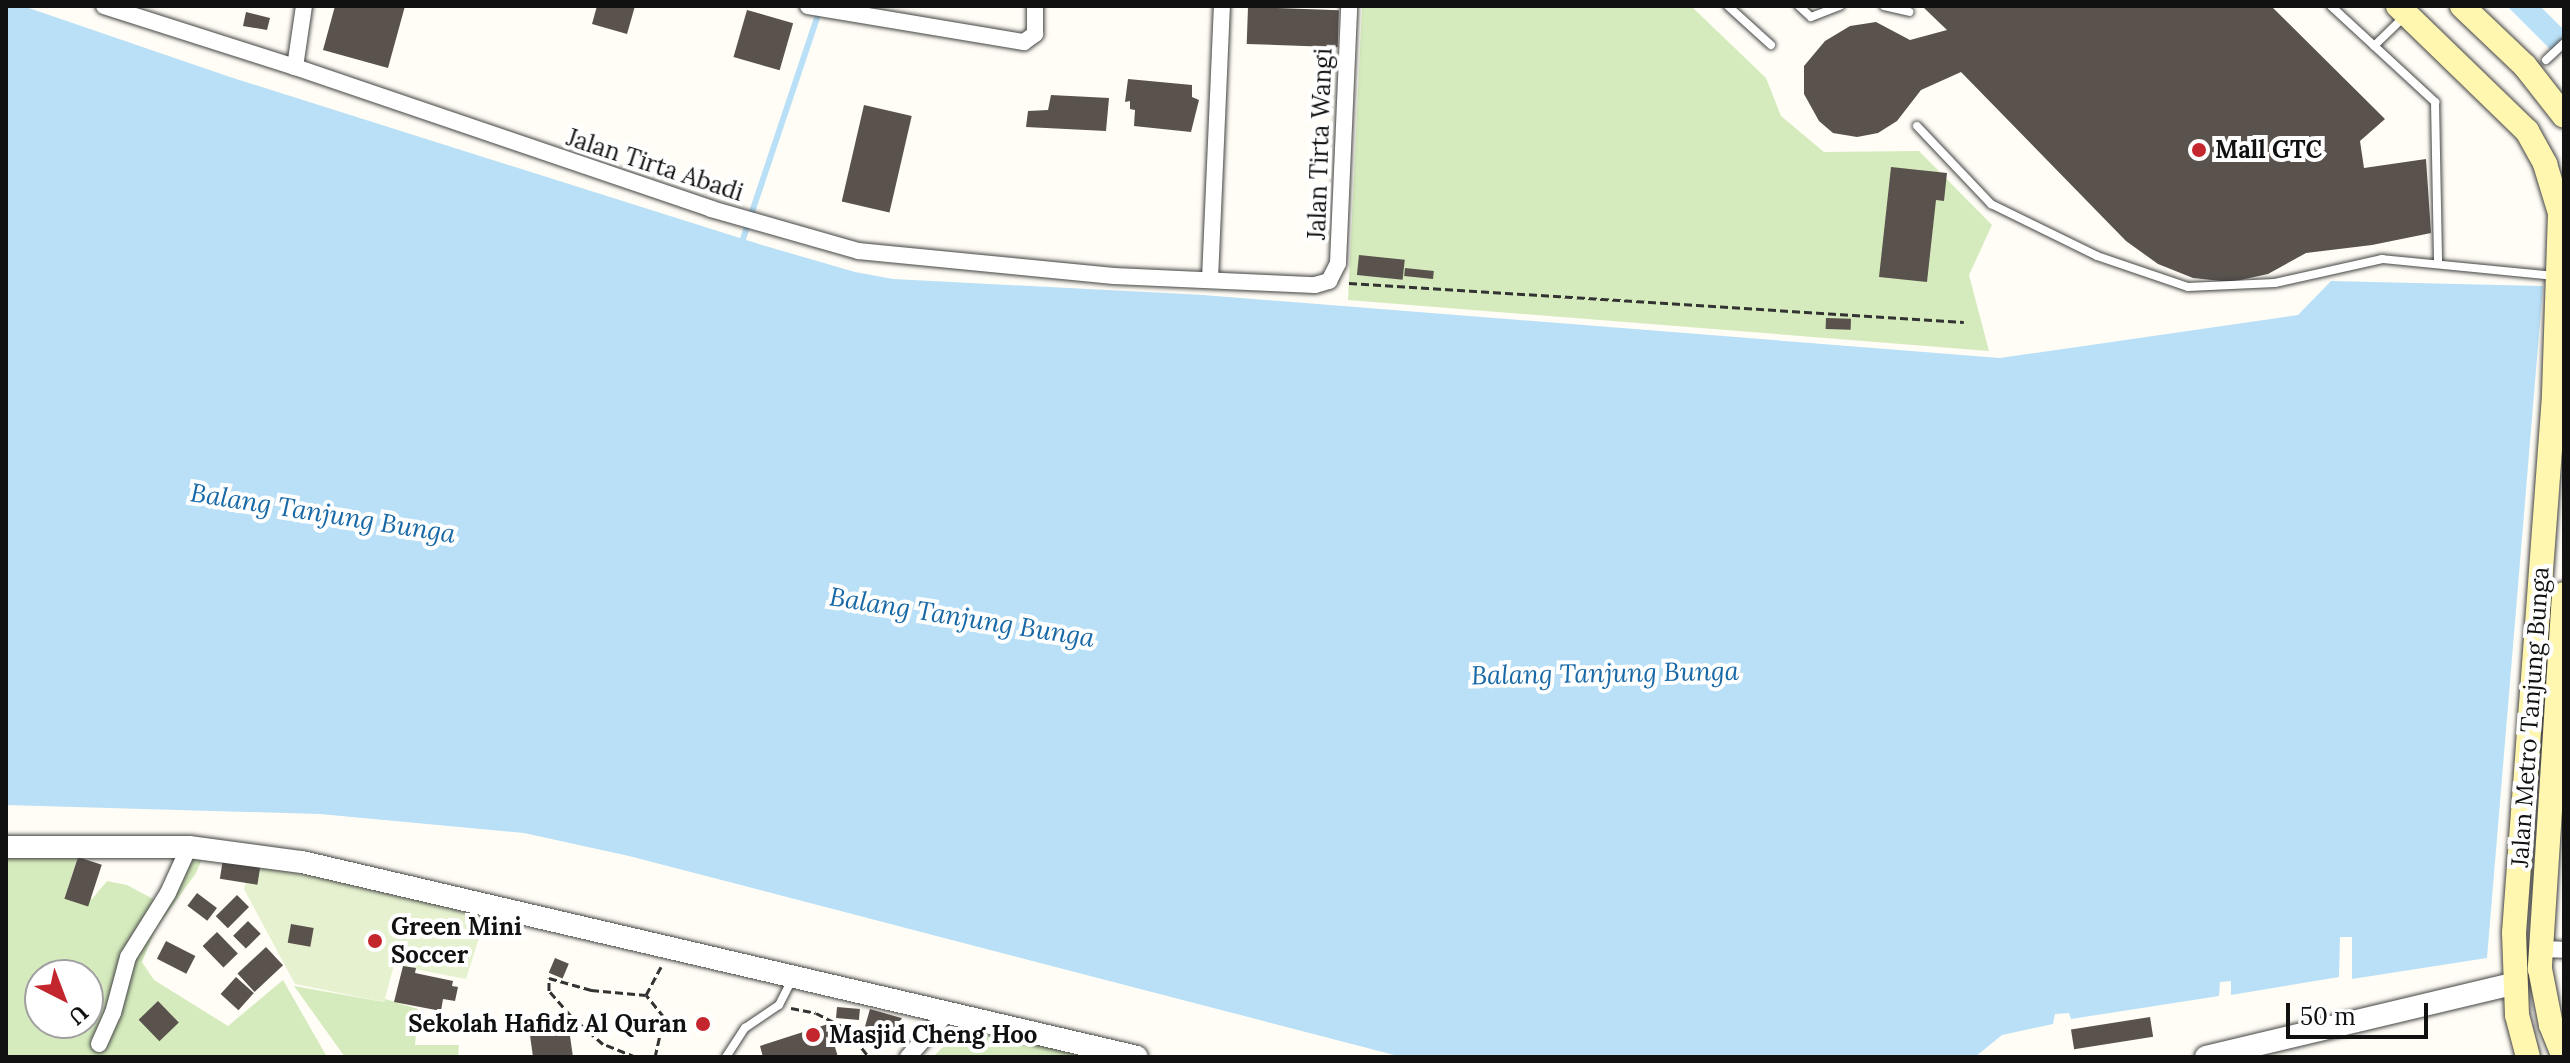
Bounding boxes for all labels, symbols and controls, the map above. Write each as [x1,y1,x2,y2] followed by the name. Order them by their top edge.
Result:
[1302,48,1338,240] street label: Jalan Tirta Wangi
[563,123,747,207] street label: Jalan Tirta Abadi
[2215,136,2322,164] place label: Mall GTC
[2190,141,2208,159] marker: Mall GTC
[188,477,458,549] water label: Balang Tanjung Bunga
[2505,566,2555,868] street label: Jalan Metro Tanjung Bunga
[827,581,1097,653] water label: Balang Tanjung Bunga
[1471,655,1739,691] water label: Balang Tanjung Bunga
[391,913,522,969] place label: Green Mini Soccer
[366,932,384,950] marker: Green Mini Soccer
[24,959,104,1039] north arrow
[2290,987,2432,1037] scale bar
[63,999,94,1031] text: U
[2300,1001,2356,1032] text: 50 m
[408,1010,687,1038] place label: Sekolah Hafidz Al Quran
[694,1015,712,1033] marker: Sekolah Hafidz Al Quran
[829,1021,1037,1049] place label: Masjid Cheng Hoo
[804,1026,822,1044] marker: Masjid Cheng Hoo

